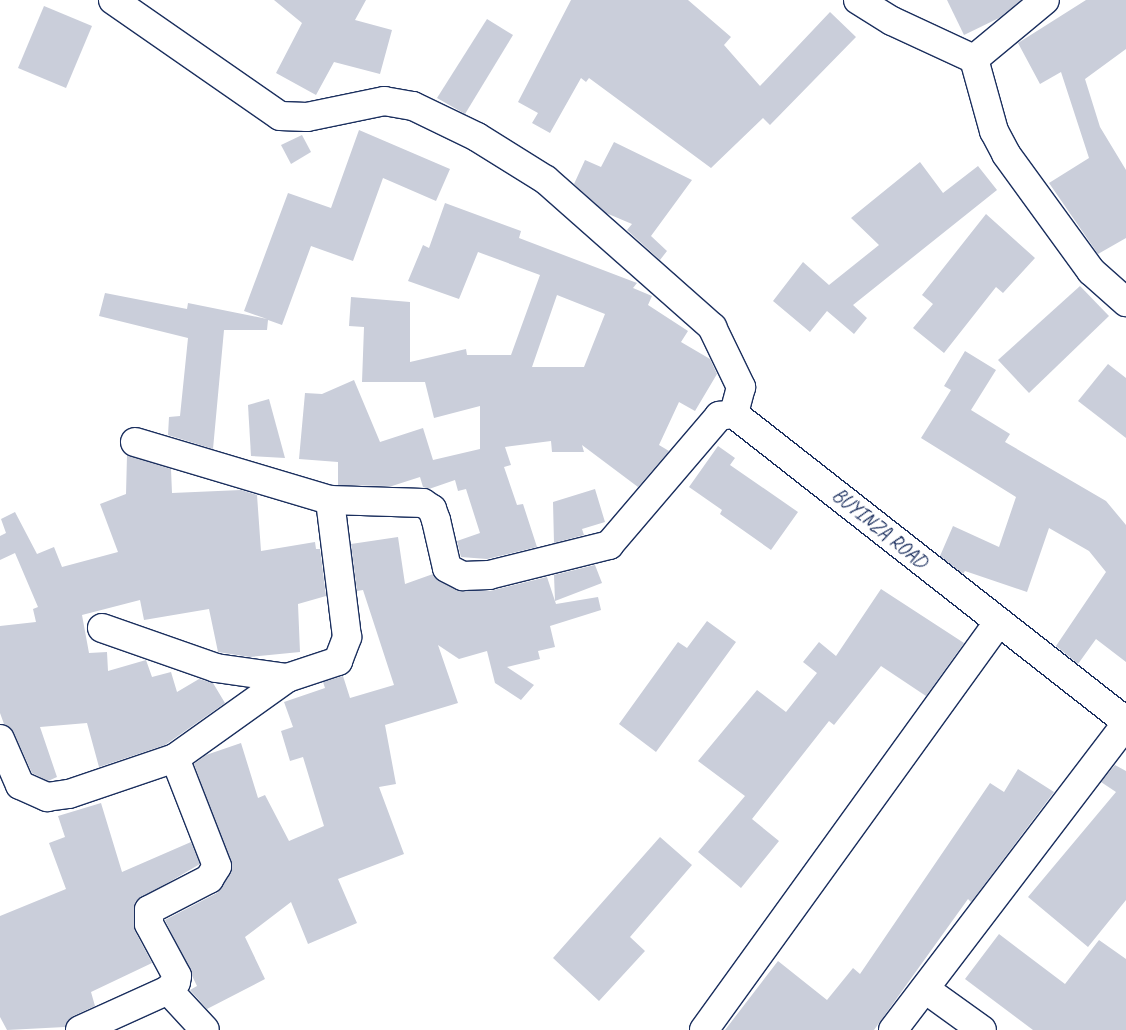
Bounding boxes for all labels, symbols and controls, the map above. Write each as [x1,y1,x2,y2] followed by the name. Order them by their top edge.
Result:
[828,482,932,574] street label: BUYINZA ROAD

